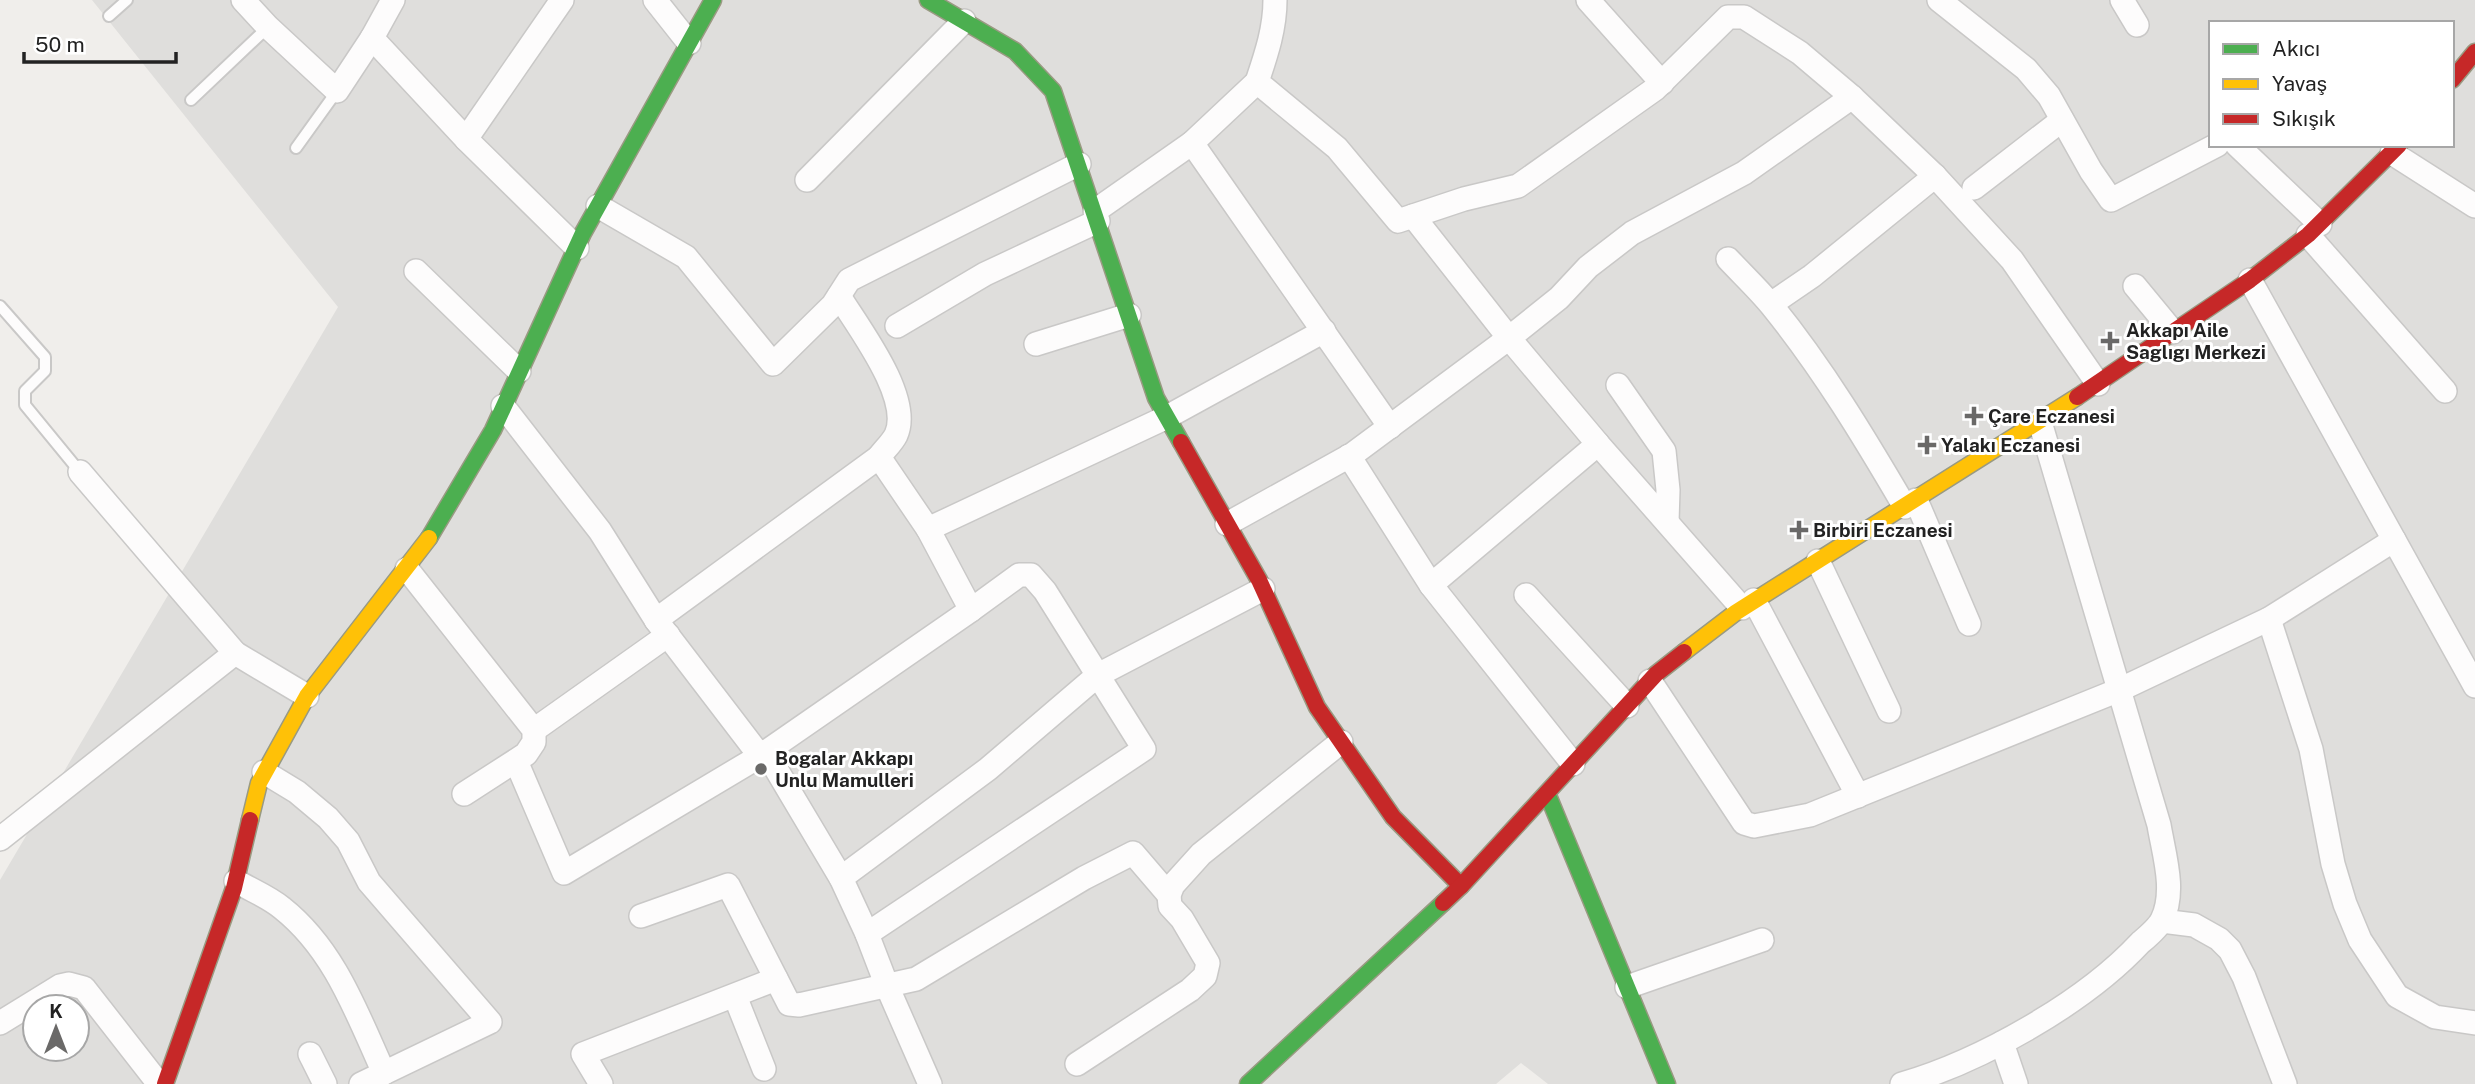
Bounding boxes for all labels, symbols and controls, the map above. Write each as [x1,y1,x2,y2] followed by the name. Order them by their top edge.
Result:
[24,21,177,65] scale bar
[2209,21,2454,147] legend
[35,32,85,57] text: 50 m
[2272,36,2320,61] text: Akıcı
[2272,71,2327,96] text: Yavaş
[2272,106,2336,131] text: Sıkışık
[2126,319,2266,363] place label: Akkapı Aile Saglıgı Merkezi
[2100,331,2120,351] marker: Akkapı Aile Saglıgı Merkezi
[1988,405,2115,427] place label: Çare Eczanesi
[1966,408,1982,424] marker: Çare Eczanesi
[1941,434,2080,456] place label: Yalakı Eczanesi
[1919,437,1935,453] marker: Yalakı Eczanesi
[1813,519,1953,541] place label: Birbiri Eczanesi
[1791,522,1807,538] marker: Birbiri Eczanesi
[775,747,914,791] place label: Bogalar Akkapı Unlu Mamulleri
[753,761,769,777] marker: Bogalar Akkapı Unlu Mamulleri
[21,993,91,1063] north arrow
[49,1000,63,1022] text: K

